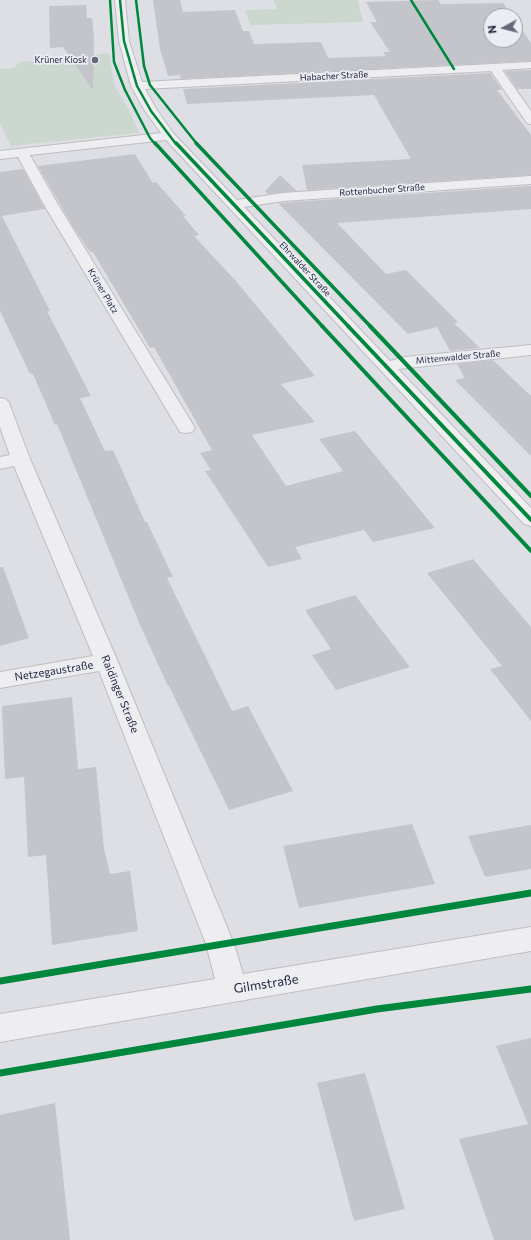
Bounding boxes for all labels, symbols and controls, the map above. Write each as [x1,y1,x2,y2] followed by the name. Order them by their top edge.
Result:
[483,8,523,48] north arrow
[485,25,499,34] text: N
[35,55,87,65] place label: Krüner Kiosk
[90,55,100,65] marker: Krüner Kiosk
[300,69,368,83] street label: Habacher Straße
[339,182,425,198] street label: Rottenbucher Straße
[277,239,333,299] street label: Ehrwalder Straße
[85,266,121,316] street label: Krüner Platz
[415,348,501,366] street label: Mittenwalder Straße
[98,653,142,735] street label: Raidinger Straße
[14,658,94,684] street label: Netzegaustraße
[233,971,299,997] street label: Gilmstraße

